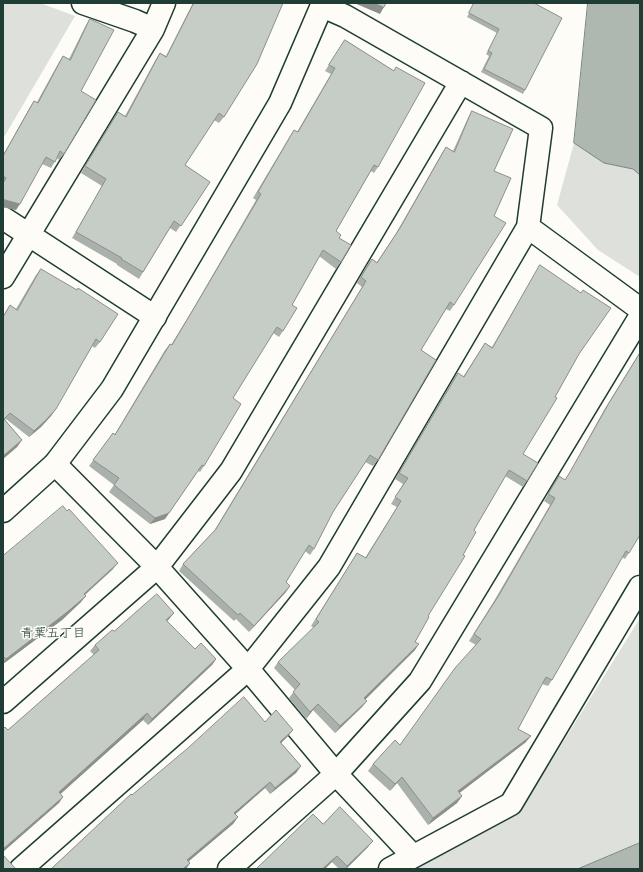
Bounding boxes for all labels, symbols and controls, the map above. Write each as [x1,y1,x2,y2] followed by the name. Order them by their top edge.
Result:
[21,625,85,641] district label: 青葉五丁目

